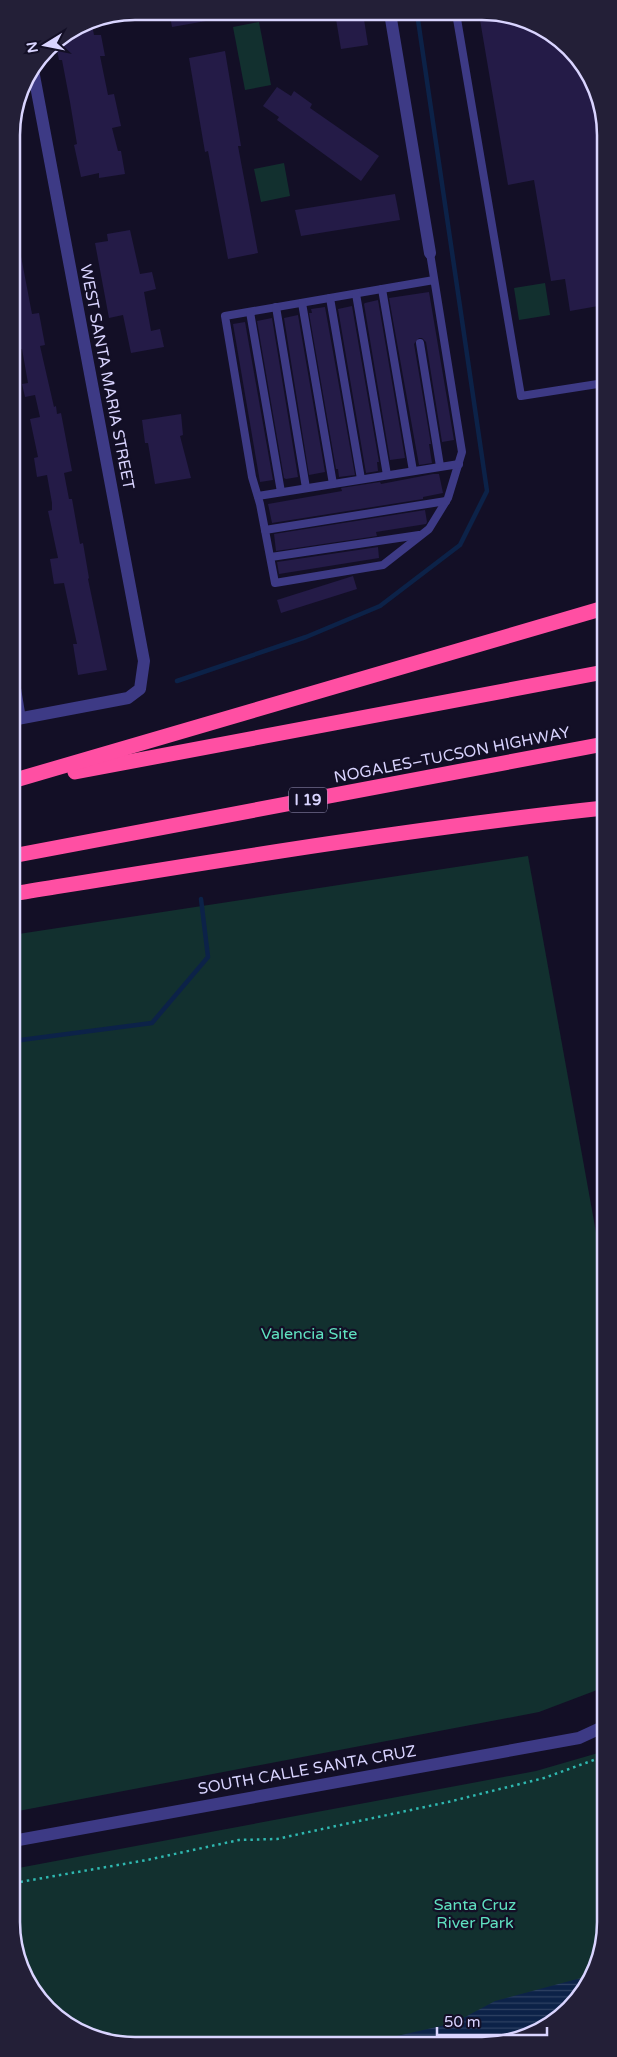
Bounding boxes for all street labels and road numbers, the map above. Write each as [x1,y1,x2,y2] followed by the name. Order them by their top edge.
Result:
[75,263,139,492] street label: WEST SANTA MARIA STREET
[332,722,572,788] street label: NOGALES–TUCSON HIGHWAY
[289,788,327,812] road number: I 19
[196,1741,418,1799] street label: SOUTH CALLE SANTA CRUZ

